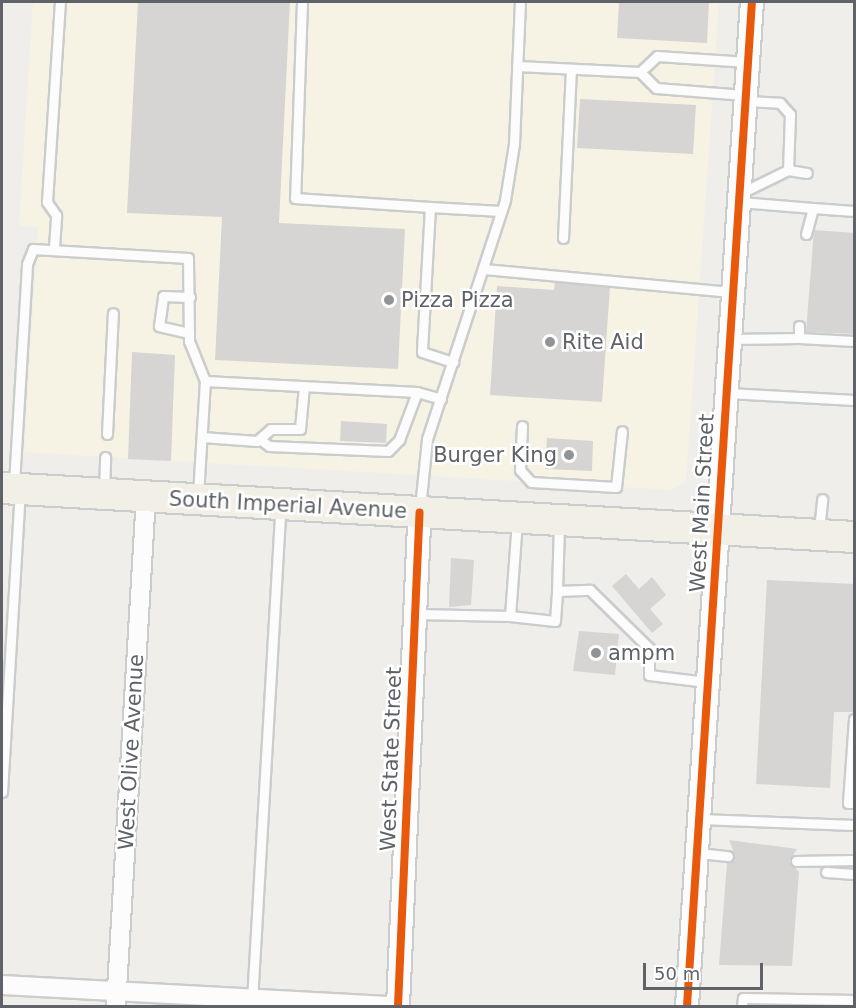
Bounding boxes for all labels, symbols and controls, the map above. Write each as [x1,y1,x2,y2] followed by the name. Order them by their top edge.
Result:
[401,287,514,313] place label: Pizza Pizza
[382,293,396,307] marker: Pizza Pizza
[562,329,644,355] place label: Rite Aid
[543,335,557,349] marker: Rite Aid
[685,413,719,593] street label: West Main Street
[433,442,557,468] place label: Burger King
[562,448,576,462] marker: Burger King
[168,486,408,524] street label: South Imperial Avenue
[608,640,675,666] place label: ampm
[589,646,603,660] marker: ampm
[113,653,149,851] street label: West Olive Avenue
[375,666,407,852] street label: West State Street
[646,951,766,989] scale bar
[654,963,700,984] text: 50 m

